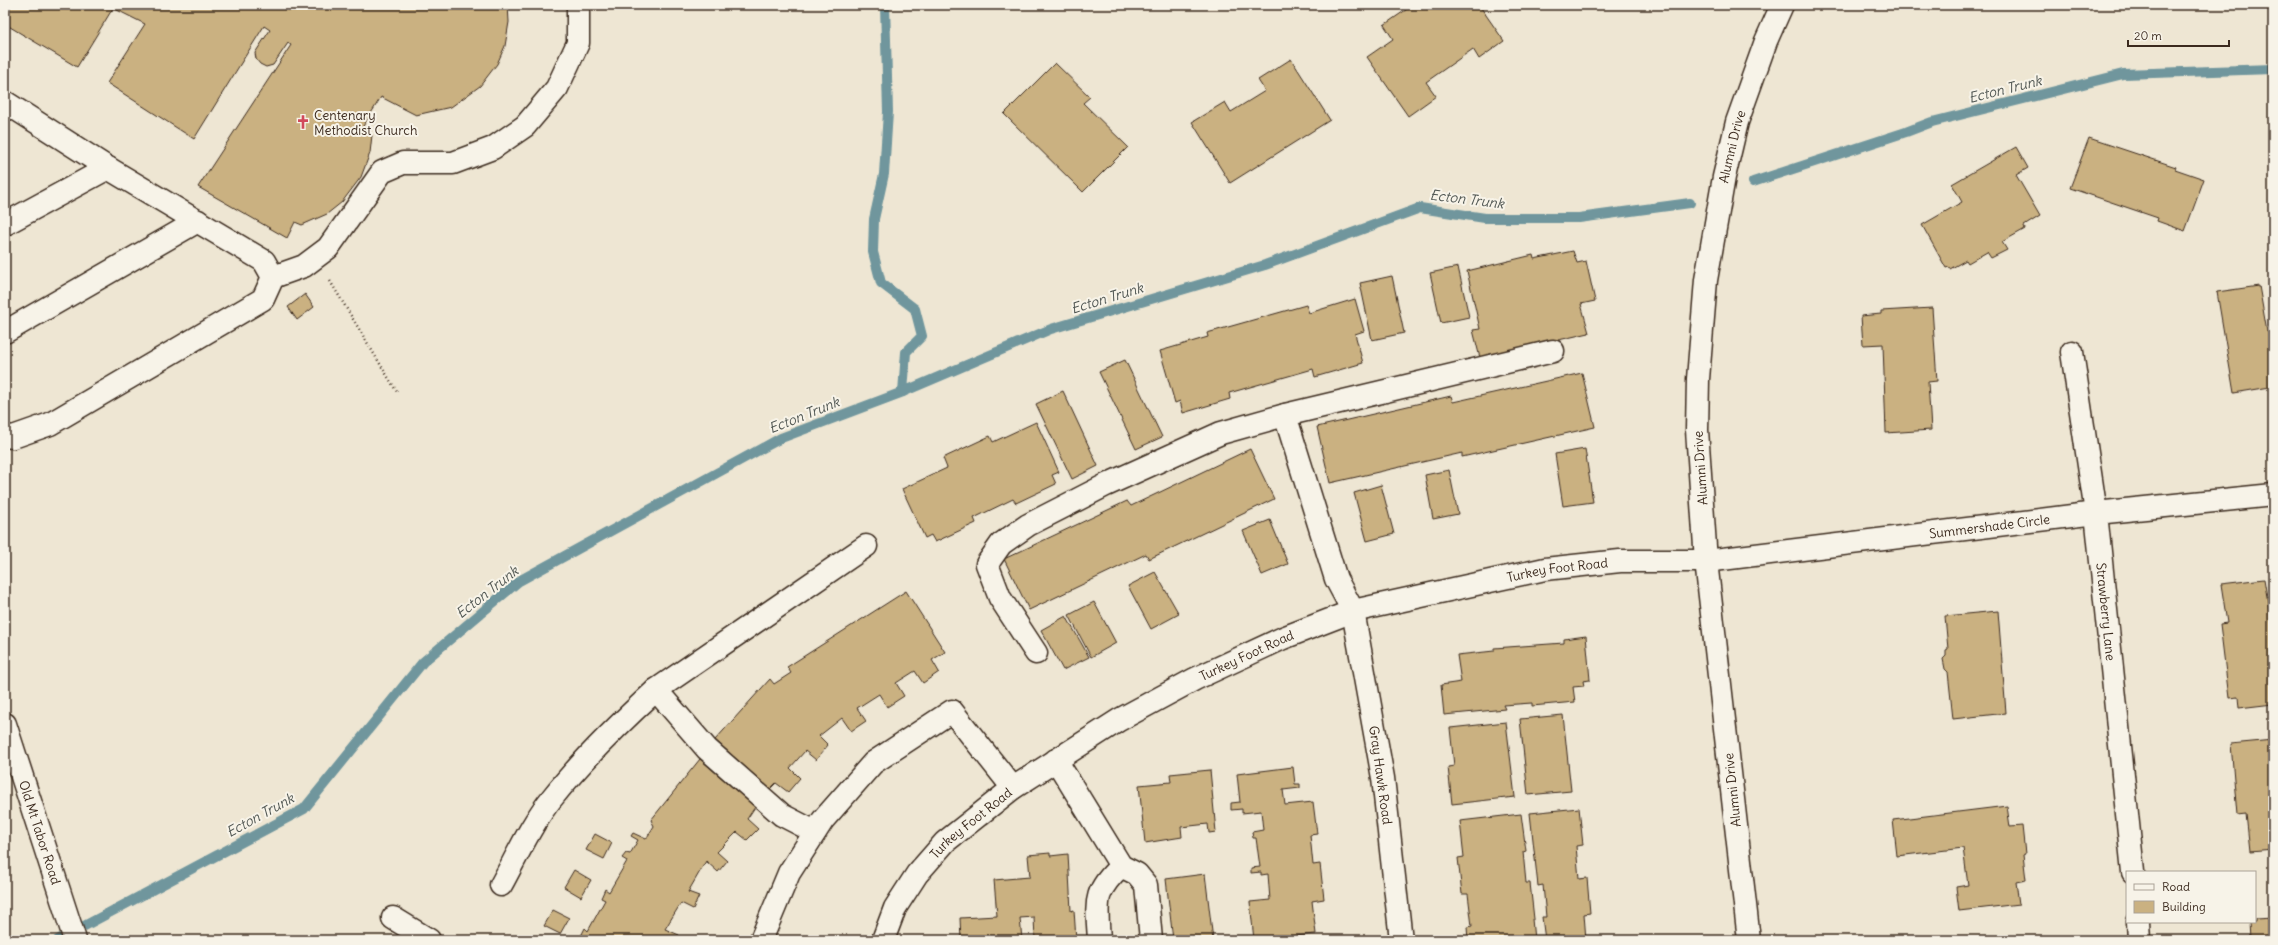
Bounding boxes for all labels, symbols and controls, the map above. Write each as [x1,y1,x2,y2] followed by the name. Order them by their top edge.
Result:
[2128,22,2229,48] scale bar
[2134,28,2162,43] text: 20 m
[1967,71,2044,107] water label: Ecton Trunk
[314,107,418,139] place label: Centenary Methodist Church
[1715,108,1750,184] street label: Alumni Drive
[295,114,311,130] church icon: Centenary Methodist Church
[1429,186,1506,213] water label: Ecton Trunk
[1069,278,1146,318] water label: Ecton Trunk
[766,392,843,437] water label: Ecton Trunk
[1689,430,1712,506] street label: Alumni Drive
[1928,511,2051,542] street label: Summershade Circle
[1505,554,1609,586] street label: Turkey Foot Road
[452,561,523,622] water label: Ecton Trunk
[2092,562,2119,662] street label: Strawberry Lane
[1197,627,1297,685] street label: Turkey Foot Road
[1365,725,1396,826] street label: Gray Hawk Road
[1720,752,1745,828] street label: Alumni Drive
[15,778,65,887] street label: Old Mt Tabor Road
[926,784,1016,862] street label: Turkey Foot Road
[223,789,298,841] water label: Ecton Trunk
[2126,871,2256,923] legend
[2162,879,2190,894] text: Road
[2162,899,2206,914] text: Building

